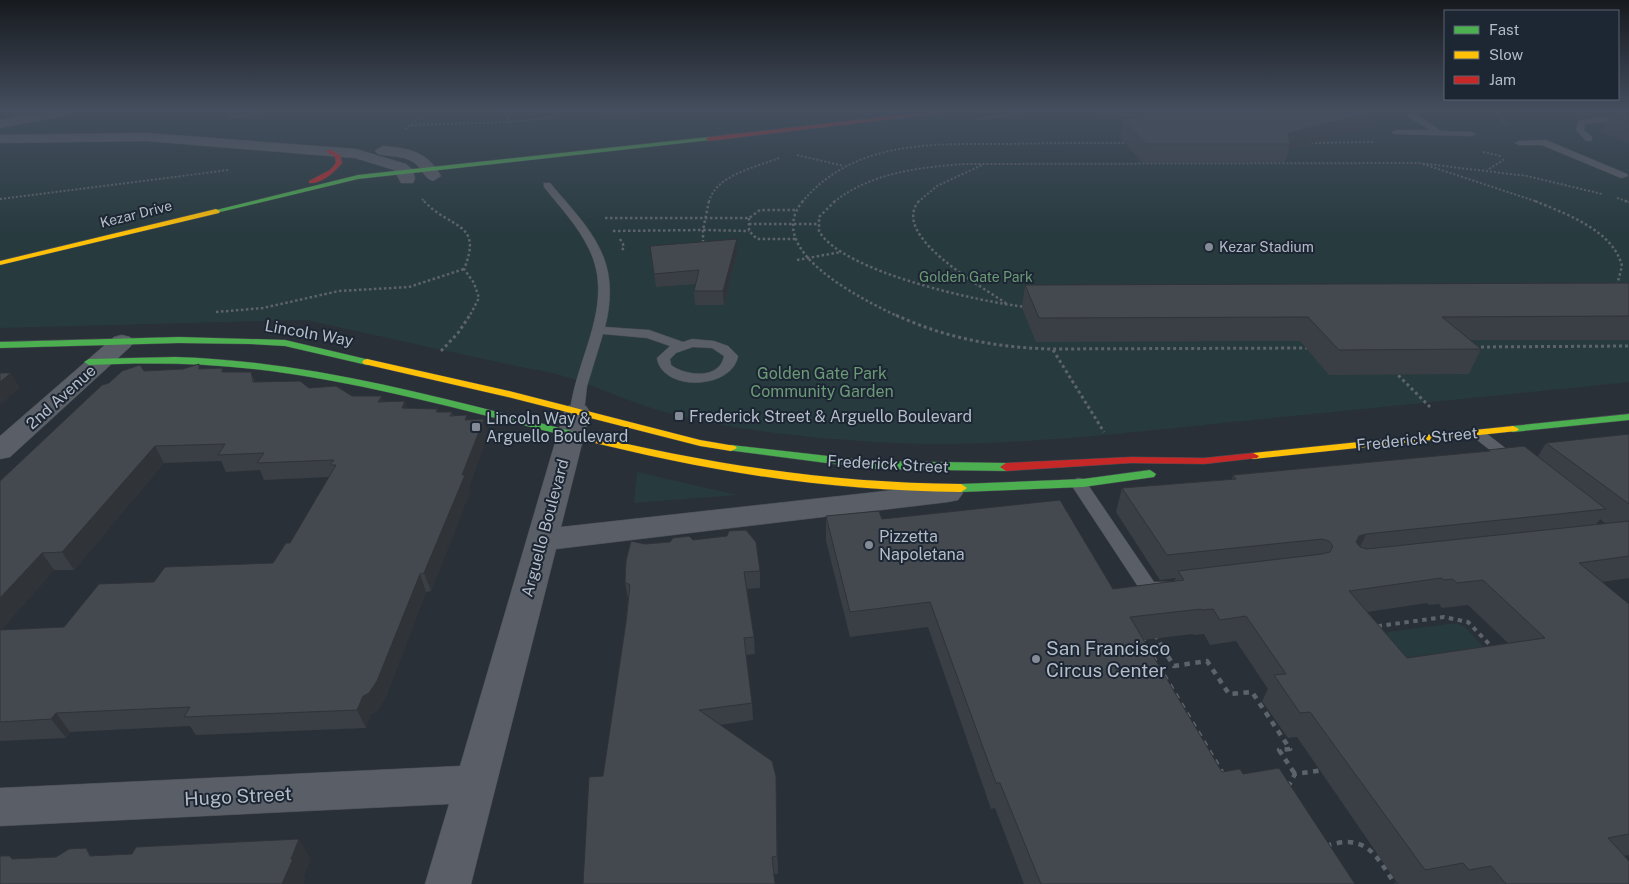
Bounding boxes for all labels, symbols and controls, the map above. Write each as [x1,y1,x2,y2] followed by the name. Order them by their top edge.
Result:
[1444,10,1619,100] legend
[1489,21,1519,38] text: Fast
[1489,46,1524,63] text: Slow
[1489,71,1516,88] text: Jam
[98,197,174,231] street label: Kezar Drive
[1219,239,1314,255] place label: Kezar Stadium
[1203,241,1215,253] marker: Kezar Stadium
[919,269,1033,285] park label: Golden Gate Park
[263,316,355,350] street label: Lincoln Way
[22,361,100,433] street label: 2nd Avenue
[750,364,894,401] park label: Golden Gate Park Community Garden
[689,407,972,426] place label: Frederick Street & Arguello Boulevard
[486,409,628,446] place label: Lincoln Way & Arguello Boulevard
[673,410,685,422] marker: Frederick Street & Arguello Boulevard
[470,421,482,433] marker: Lincoln Way & Arguello Boulevard
[1355,423,1479,455] street label: Frederick Street
[827,451,949,477] street label: Frederick Street
[517,457,573,599] street label: Arguello Boulevard
[879,527,965,564] place label: Pizzetta Napoletana
[863,539,875,551] marker: Pizzetta Napoletana
[1046,637,1170,681] place label: San Francisco Circus Center
[1030,653,1042,665] marker: San Francisco Circus Center
[184,782,292,810] street label: Hugo Street

